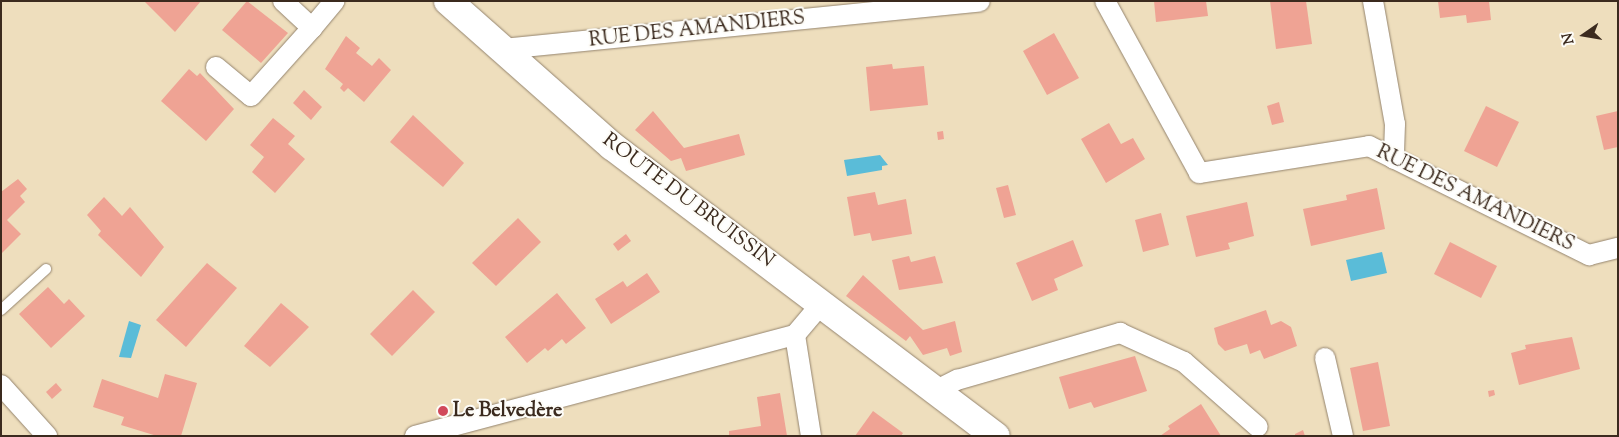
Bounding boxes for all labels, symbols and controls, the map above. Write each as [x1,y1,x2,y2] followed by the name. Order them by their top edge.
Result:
[588,7,806,53] street label: RUE DES AMANDIERS
[1559,10,1609,60] north arrow
[1558,31,1580,46] text: N
[597,129,779,273] street label: ROUTE DU BRUISSIN
[1372,141,1578,257] street label: RUE DES AMANDIERS
[453,399,562,423] place label: Le Belvedère
[437,405,449,417] marker: Le Belvedère

